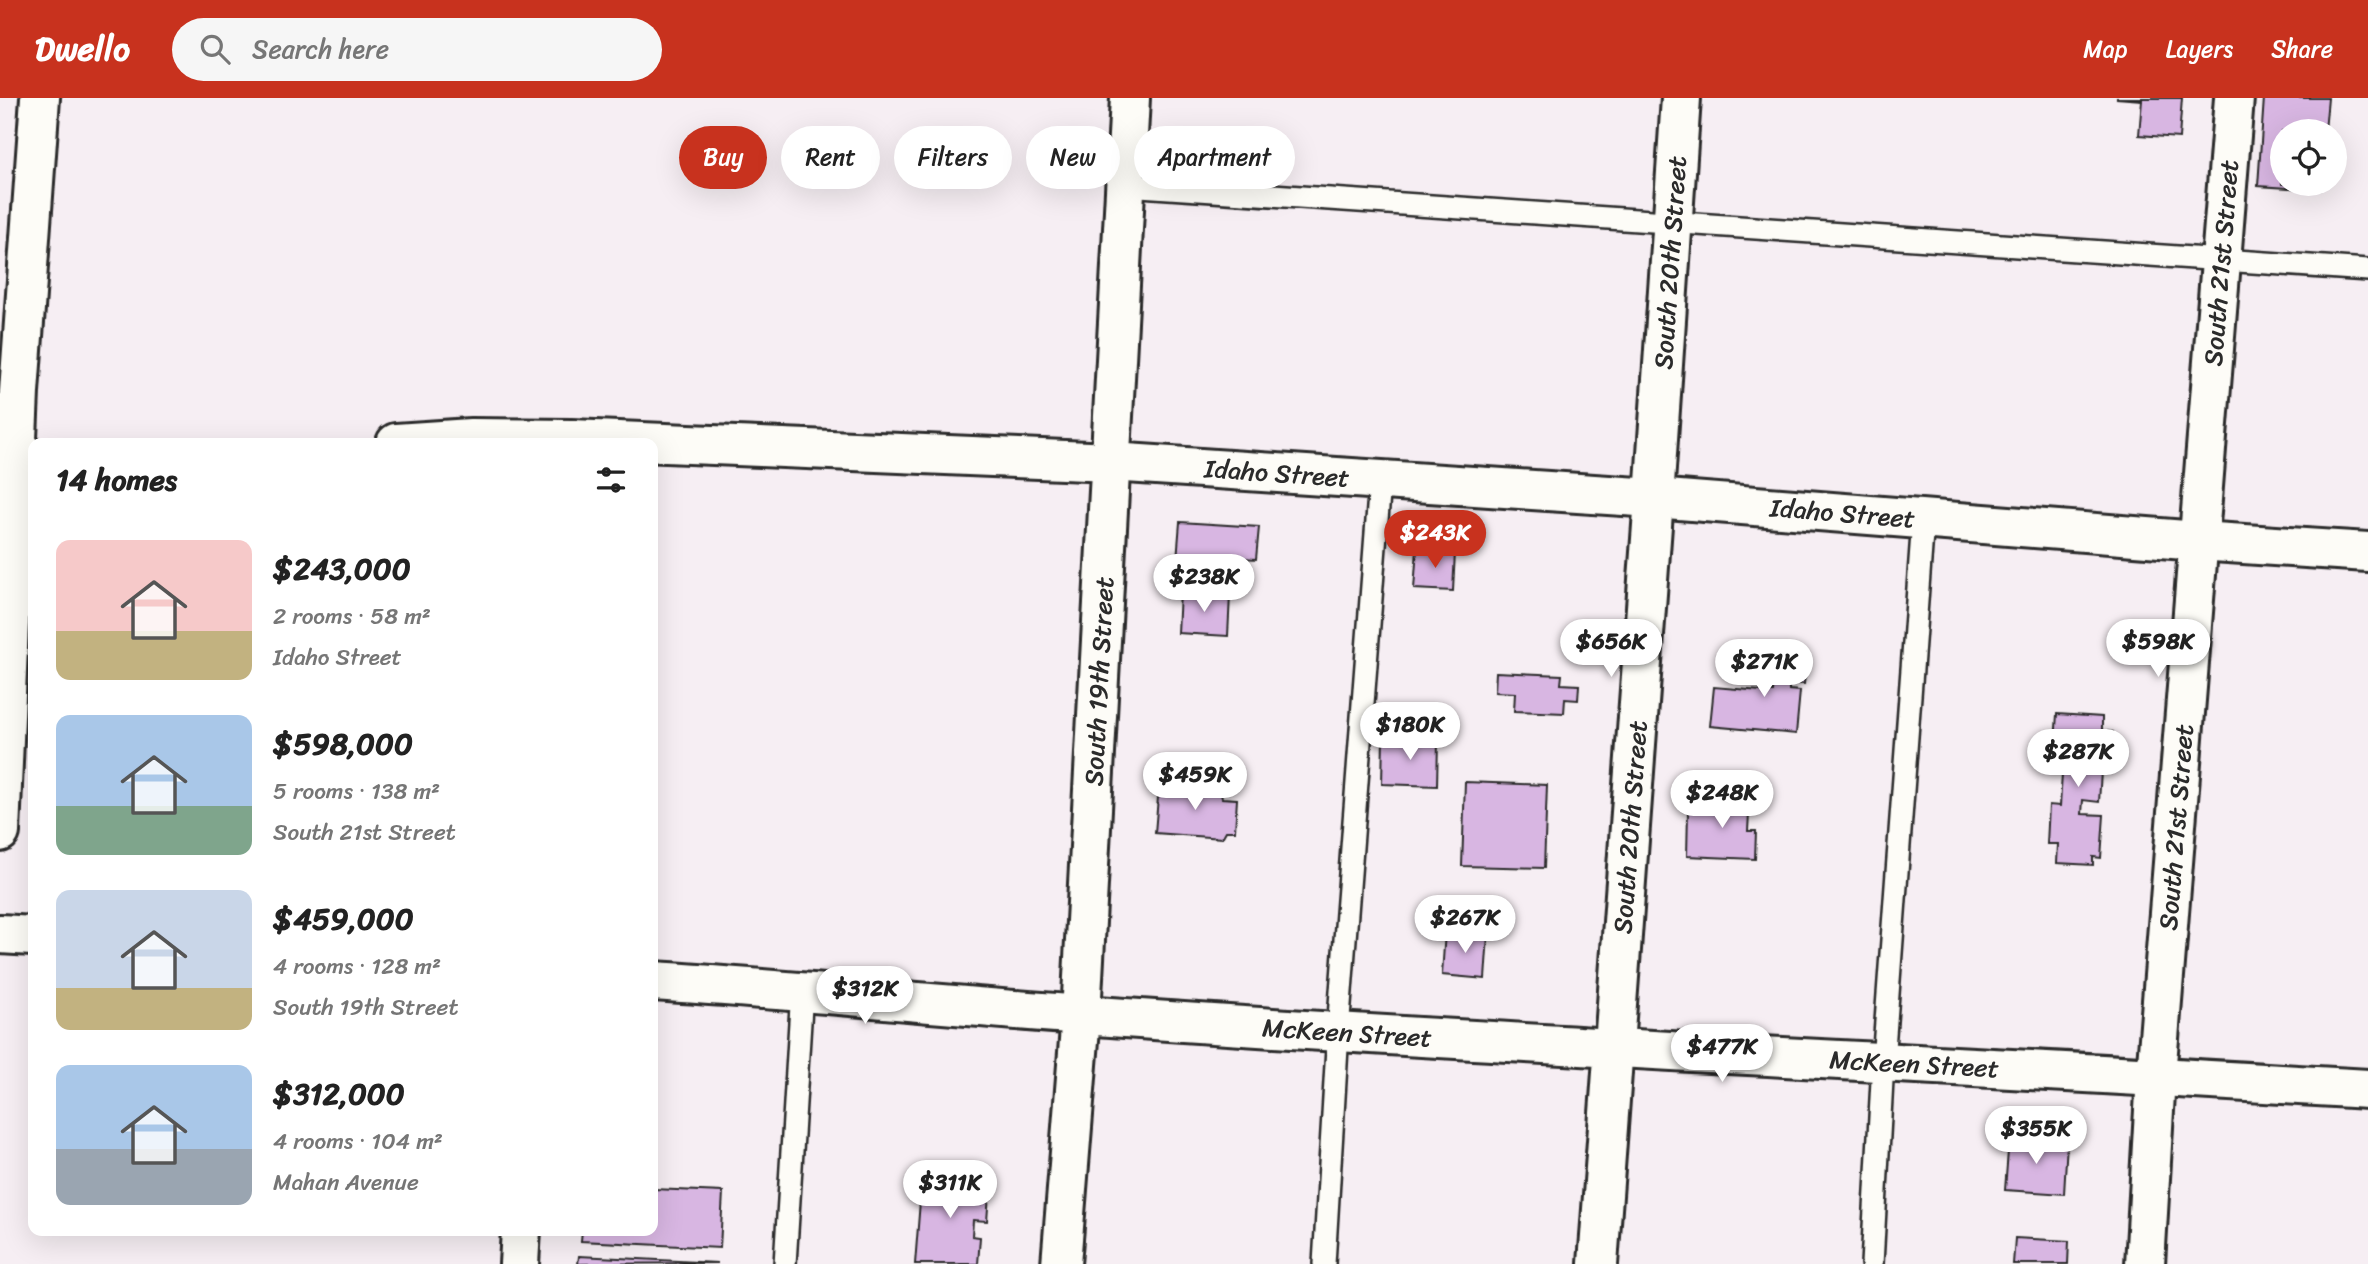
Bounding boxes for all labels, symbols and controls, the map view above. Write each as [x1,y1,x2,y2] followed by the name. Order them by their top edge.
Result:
[172,18,662,81] search box
[35,20,130,78] text: Dwello
[252,26,389,72] text: Search here
[2083,28,2128,70] text: Map
[2166,28,2233,70] text: Layers
[2271,28,2333,70] text: Share
[196,30,234,68] icon: search
[2270,119,2347,196] map controls
[2270,119,2347,196] button: locate
[679,126,767,189] chip: Buy
[781,126,880,189] chip: Rent
[894,126,1012,189] chip: Filters
[1026,126,1120,189] chip: New
[1134,126,1295,189] chip: Apartment
[1640,154,1700,371] street label: South 20th Street
[2190,158,2252,368] street label: South 21st Street
[1202,445,1351,501] street label: Idaho Street
[56,453,177,507] text: 14 homes
[592,461,630,499] icon: filters
[1767,484,1917,542] street label: Idaho Street
[1386,510,1484,570] pin: $243K
[1400,512,1470,553] text: $243K
[273,542,411,596] text: $243,000
[1155,554,1253,614] pin: $238K
[1169,556,1239,597] text: $238K
[112,568,196,652] icon: home
[1070,575,1127,787] street label: South 19th Street
[273,596,431,637] text: 2 rooms · 58 m²
[1562,620,1660,679] pin: $656K
[2109,620,2207,679] pin: $598K
[1576,621,1646,662] text: $656K
[2122,621,2194,662] text: $598K
[273,637,402,678] text: Idaho Street
[1715,640,1813,699] pin: $271K
[1731,641,1797,682] text: $271K
[1361,702,1459,762] pin: $180K
[1376,704,1444,745] text: $180K
[273,717,413,771] text: $598,000
[1599,719,1661,936] street label: South 20th Street
[2145,722,2207,932] street label: South 21st Street
[2029,730,2127,789] pin: $287K
[2043,731,2113,772] text: $287K
[112,743,196,827] icon: home
[1146,752,1244,812] pin: $459K
[1159,754,1231,795] text: $459K
[1673,770,1771,830] pin: $248K
[273,771,440,812] text: 5 rooms · 138 m²
[1687,772,1757,813] text: $248K
[273,812,456,853] text: South 21st Street
[273,892,414,946] text: $459,000
[1416,896,1514,955] pin: $267K
[1431,897,1499,938] text: $267K
[112,918,196,1002] icon: home
[273,946,441,987] text: 4 rooms · 128 m²
[816,967,914,1026] pin: $312K
[832,968,898,1009] text: $312K
[273,987,458,1028] text: South 19th Street
[1261,1004,1433,1061] street label: McKeen Street
[1673,1024,1771,1084] pin: $477K
[1687,1026,1757,1067] text: $477K
[1828,1036,2000,1091] street label: McKeen Street
[273,1067,405,1121] text: $312,000
[112,1093,196,1177] icon: home
[1987,1107,2085,1166] pin: $355K
[2001,1108,2071,1149] text: $355K
[273,1121,443,1162] text: 4 rooms · 104 m²
[901,1160,999,1220] pin: $311K
[273,1162,419,1203] text: Mahan Avenue
[919,1162,981,1203] text: $311K

